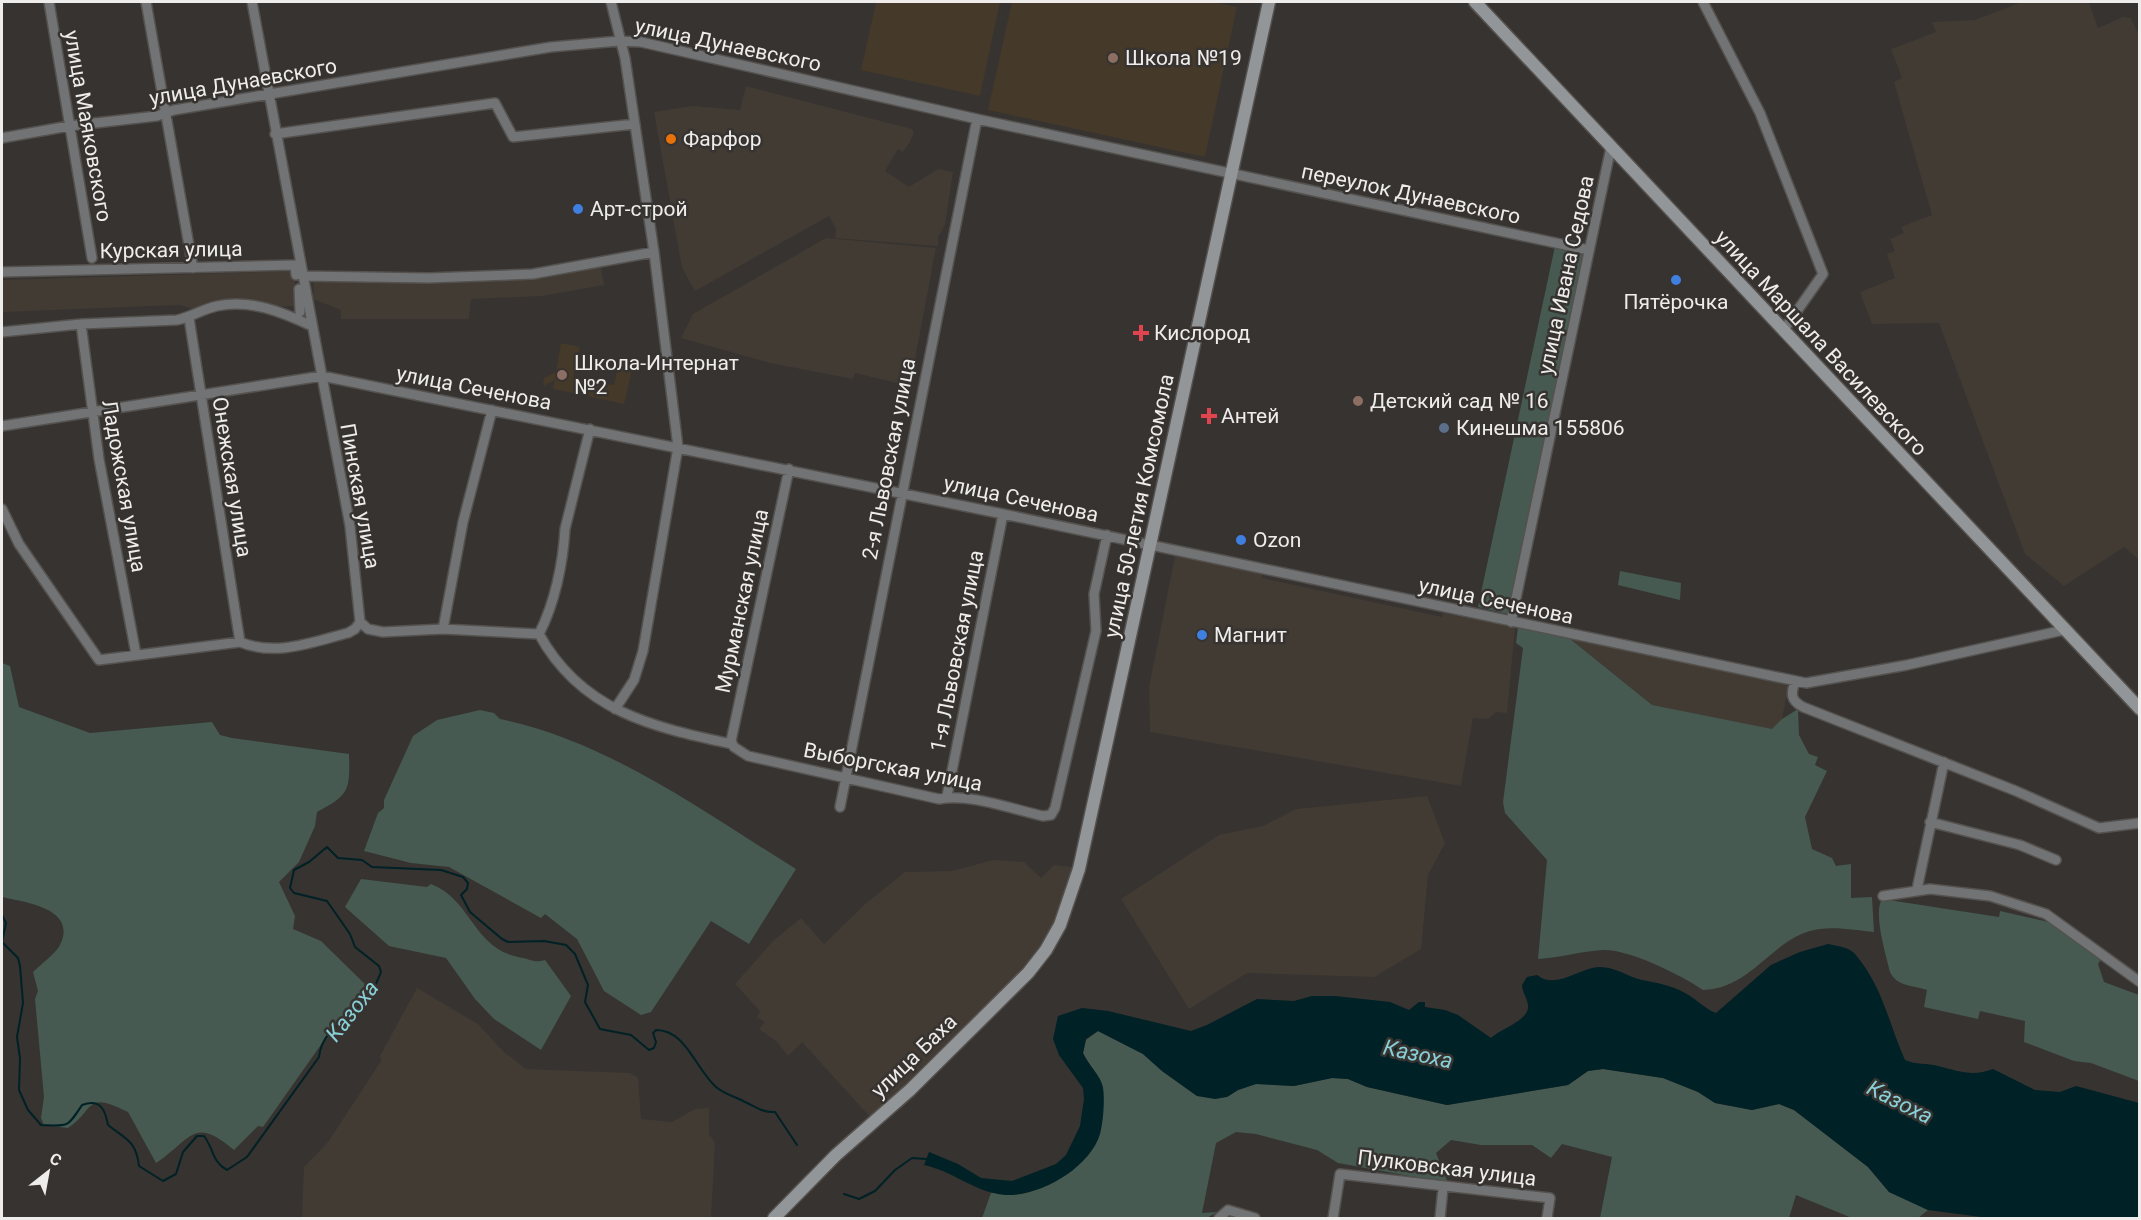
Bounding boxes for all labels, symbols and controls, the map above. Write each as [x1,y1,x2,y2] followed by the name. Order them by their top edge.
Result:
[633,14,823,76] street label: улица Дунаевского
[59,28,117,224] street label: улица Маяковского
[1125,46,1242,70] place label: Школа №19
[1106,51,1120,65] marker: Школа №19
[147,54,339,110] street label: улица Дунаевского
[683,127,761,151] place label: Фарфор
[664,132,678,146] marker: Фарфор
[1299,159,1523,229] street label: переулок Дунаевского
[1533,173,1599,377] street label: улица Ивана Седова
[590,197,688,221] place label: Арт-строй
[571,202,585,216] marker: Арт-строй
[1710,225,1932,461] street label: улица Маршала Василевского
[99,237,243,263] street label: Курская улица
[1669,273,1683,287] marker: Пятёрочка
[1624,290,1728,314] place label: Пятёрочка
[1154,321,1251,345] place label: Кислород
[1132,324,1150,342] marker: Кислород
[574,351,739,399] place label: Школа-Интернат №2
[858,356,920,562] street label: 2-я Львовская улица
[394,361,554,415] street label: улица Сеченова
[555,368,569,382] marker: Школа-Интернат №2
[1099,372,1179,640] street label: улица 50-летия Комсомола
[1370,389,1549,413] place label: Детский сад № 16
[1351,394,1365,408] marker: Детский сад № 16
[207,395,257,559] street label: Онежская улица
[97,398,151,574] street label: Ладожская улица
[1221,404,1279,428] place label: Антей
[1202,409,1216,423] marker: Антей
[1456,416,1625,440] place label: Кинешма 155806
[335,421,385,571] street label: Пинская улица
[1437,421,1451,435] marker: Кинешма 155806
[941,471,1101,527] street label: улица Сеченова
[711,507,773,695] street label: Мурманская улица
[1253,528,1301,552] place label: Ozon
[1234,533,1248,547] marker: Ozon
[926,548,988,754] street label: 1-я Львовская улица
[1416,573,1576,629] street label: улица Сеченова
[1214,623,1287,647] place label: Магнит
[1195,628,1209,642] marker: Магнит
[802,738,984,796] street label: Выборгская улица
[321,976,383,1046] water label: Казоха
[866,1009,962,1103] street label: улица Баха
[1381,1034,1455,1074] water label: Казоха
[1863,1075,1937,1129] water label: Казоха
[18,1142,78,1202] north arrow
[1356,1145,1538,1191] street label: Пулковская улица
[46,1149,65,1170] text: С

